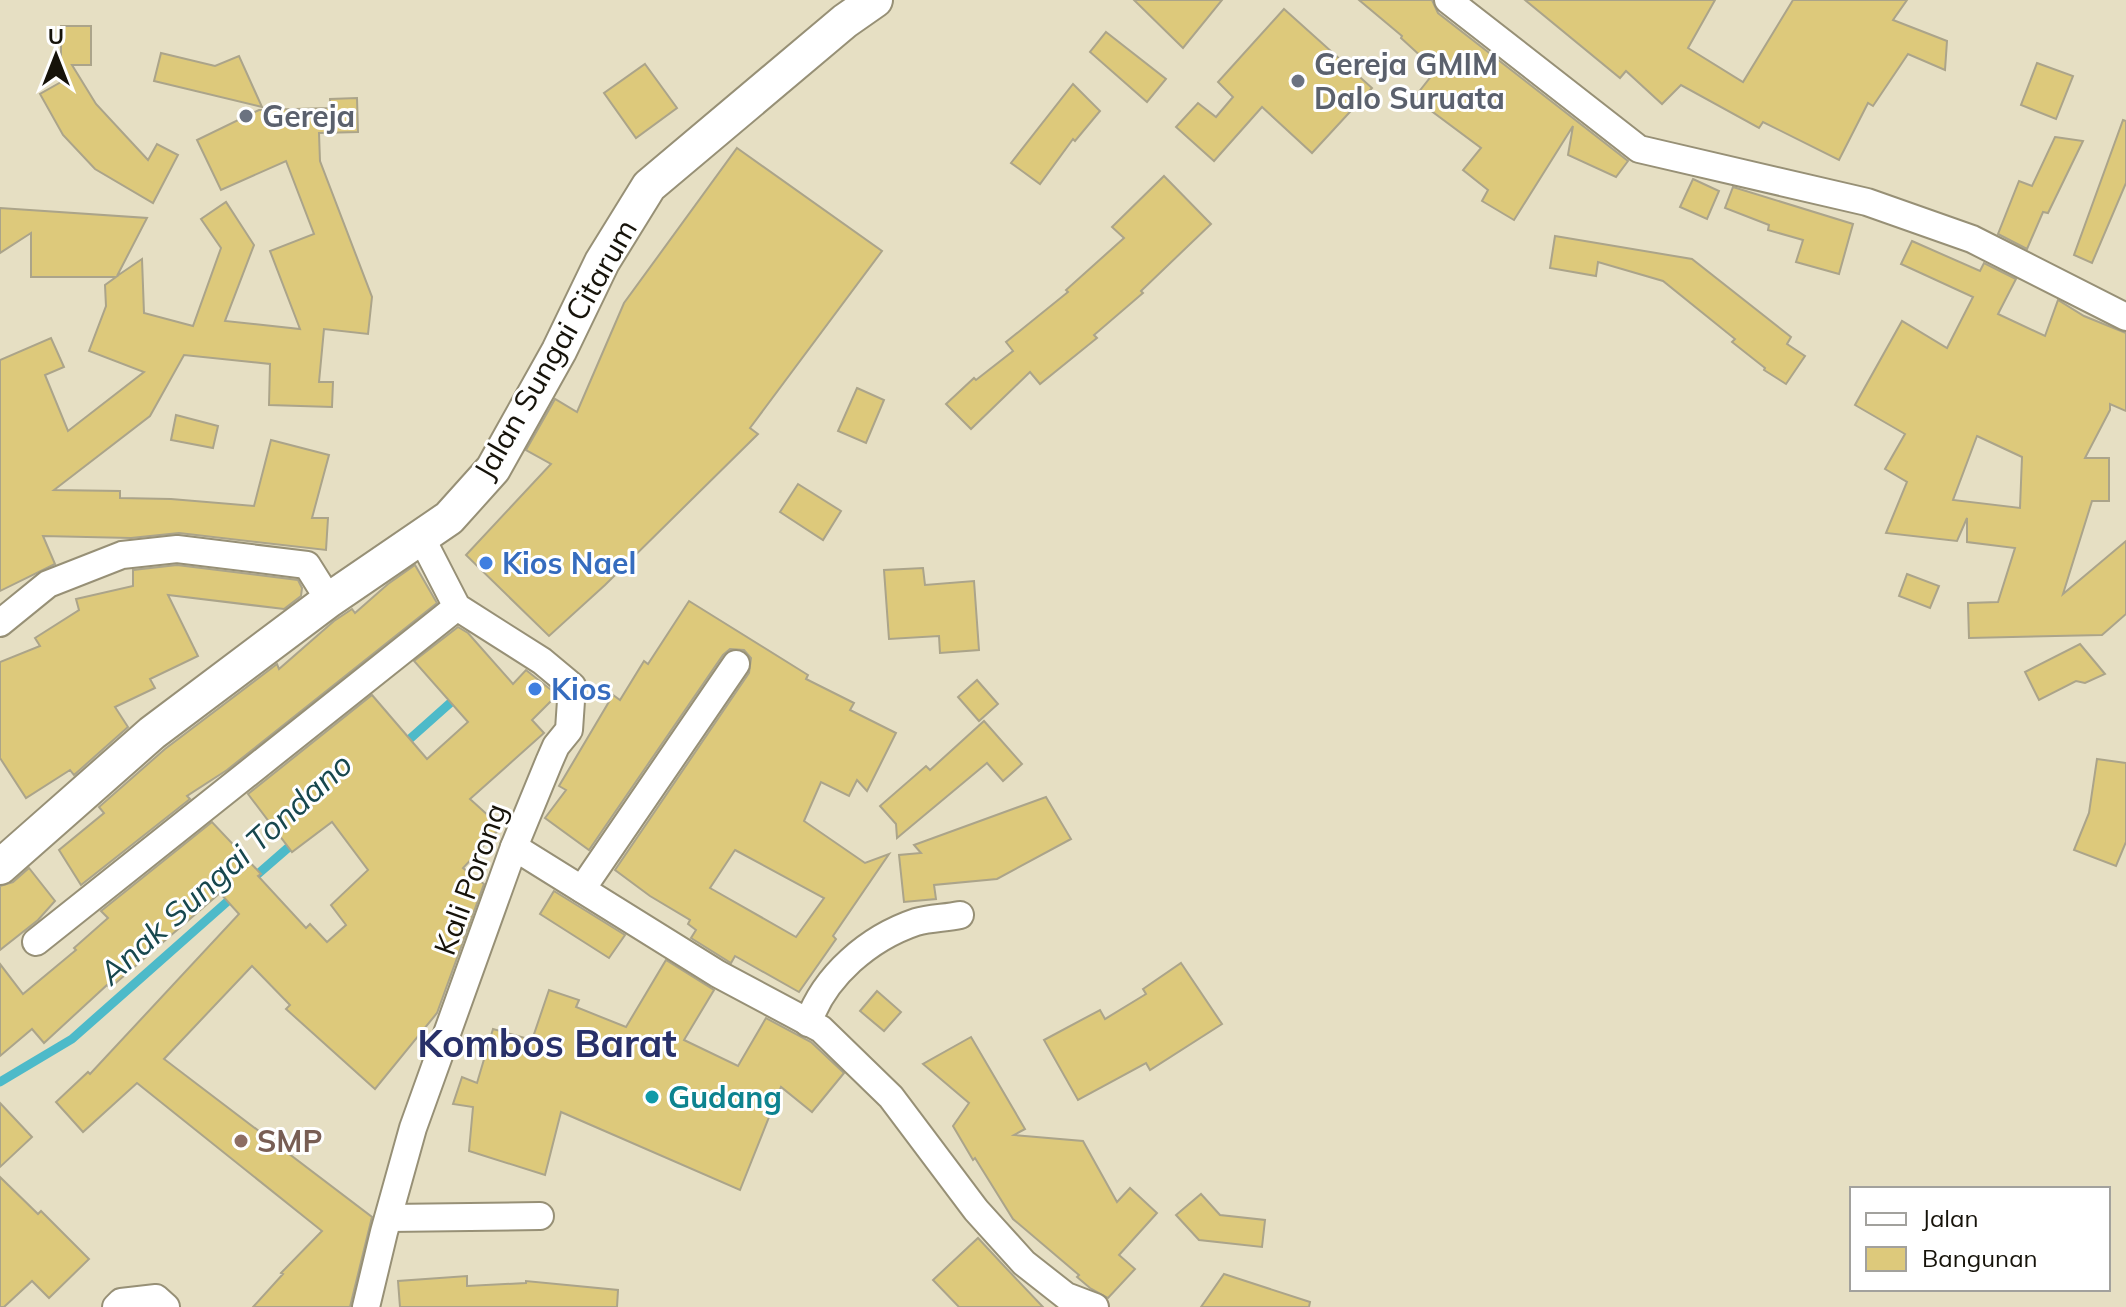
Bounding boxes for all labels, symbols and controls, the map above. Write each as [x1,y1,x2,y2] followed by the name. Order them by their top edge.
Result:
[16,16,96,96] north arrow
[48,22,64,50] text: U
[1314,45,1505,117] place label: Gereja GMIM Dalo Suruata
[1289,72,1307,90] marker: Gereja GMIM Dalo Suruata
[262,97,355,135] place label: Gereja
[237,107,255,125] marker: Gereja
[465,212,645,486] street label: Jalan Sungai Citarum
[502,544,636,582] place label: Kios Nael
[477,554,495,572] marker: Kios Nael
[551,670,612,708] place label: Kios
[526,680,544,698] marker: Kios
[89,744,360,993] water label: Anak Sungai Tondano
[425,798,515,960] street label: Kali Porong
[417,1019,677,1067] district label: Kombos Barat
[668,1078,782,1116] place label: Gudang
[643,1088,661,1106] marker: Gudang
[257,1122,322,1160] place label: SMP
[232,1132,250,1150] marker: SMP
[1850,1187,2110,1291] legend
[1922,1203,1978,1233] text: Jalan
[1922,1243,2038,1273] text: Bangunan

